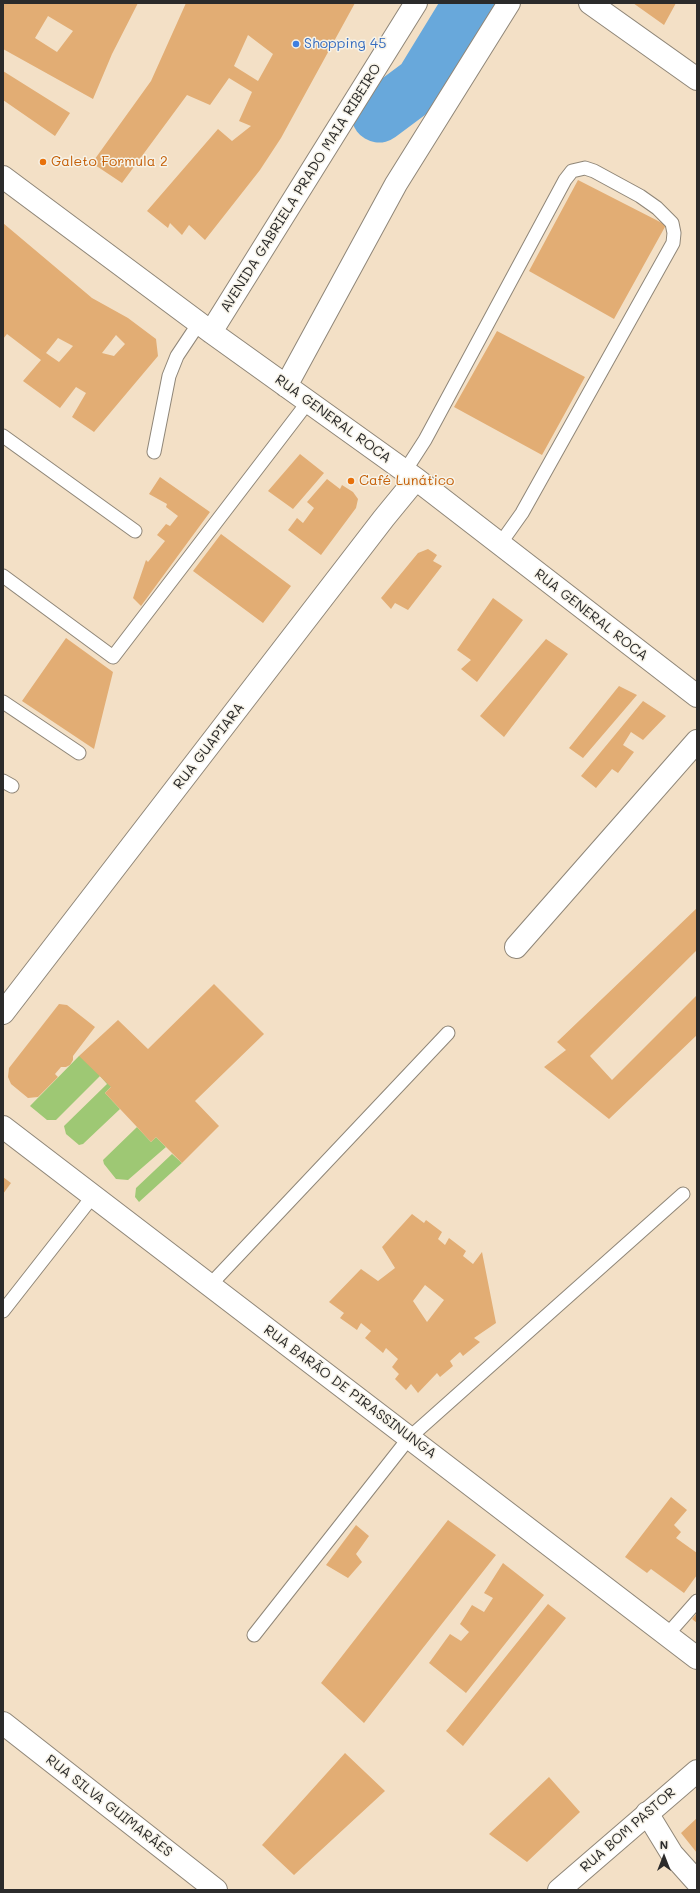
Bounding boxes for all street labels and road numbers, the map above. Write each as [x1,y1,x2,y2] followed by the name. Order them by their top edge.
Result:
[217,61,385,315] street label: AVENIDA GABRIELA PRADO MAIA RIBEIRO
[272,371,394,467] street label: RUA GENERAL ROCA
[531,565,651,665] street label: RUA GENERAL ROCA
[170,699,248,793] street label: RUA GUAPIARA
[260,1322,440,1462] street label: RUA BARÃO DE PIRASSINUNGA
[42,1751,176,1861] street label: RUA SILVA GUIMARÃES
[577,1784,679,1876] street label: RUA BOM PASTOR

